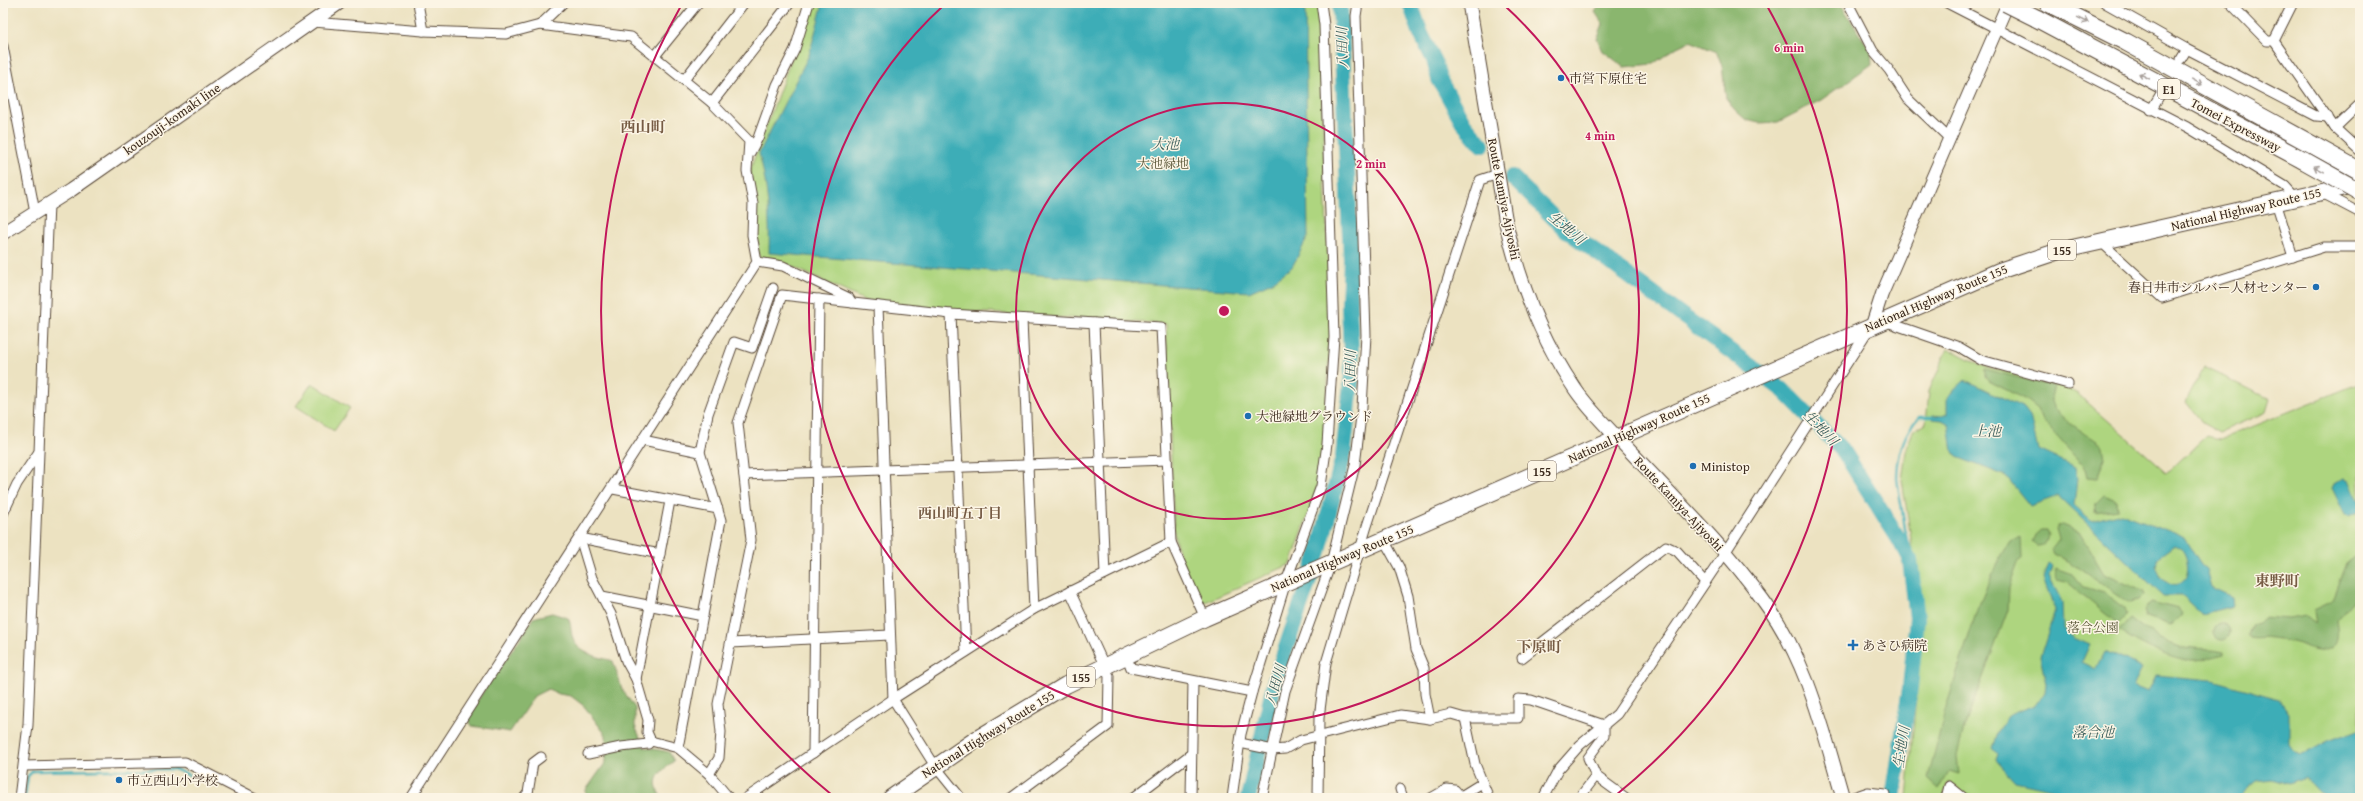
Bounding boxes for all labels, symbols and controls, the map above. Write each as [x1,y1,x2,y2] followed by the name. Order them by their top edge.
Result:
[2077,17,2089,25] one-way arrow
[1331,25,1353,69] water label: 八田川
[1774,39,1804,56] text: 6 min
[1569,69,1647,88] place label: 市営下原住宅
[2139,72,2151,80] one-way arrow
[1556,73,1566,83] marker: 市営下原住宅
[120,78,224,160] street label: kouzouji-komaki line
[2191,78,2203,86] one-way arrow
[2158,79,2180,99] road number: E1
[2187,93,2285,157] street label: Tomei Expressway
[620,116,666,137] district label: 西山町
[1585,127,1615,144] text: 4 min
[1151,134,1181,154] water label: 大池
[1483,136,1525,262] street label: Route Kamiya-Ajiyoshi
[1137,154,1189,173] park label: 大池緑地
[1356,155,1386,172] text: 2 min
[2313,165,2325,173] one-way arrow
[2169,182,2323,236] street label: National Highway Route 155
[1544,207,1591,250] water label: 生地川
[2048,240,2076,260] road number: 155
[1862,259,2010,337] street label: National Highway Route 155
[2128,278,2308,297] place label: 春日井市シルバー人材センター
[2311,282,2321,292] marker: 春日井市シルバー人材センター
[1217,304,1231,318] centre of rings
[1340,348,1360,392] water label: 八田川
[1565,388,1713,468] street label: National Highway Route 155
[1799,406,1844,451] water label: 生地川
[1256,407,1373,426] place label: 大池緑地グラウンド
[1243,411,1253,421] marker: 大池緑地グラウンド
[1973,421,2003,441] water label: 上池
[1630,452,1728,556] street label: Route Kamiya-Ajiyoshi
[1701,457,1750,476] place label: Ministop
[1528,461,1556,481] road number: 155
[1688,461,1698,471] marker: Ministop
[918,503,1002,523] district label: 西山町五丁目
[1268,519,1416,597] street label: National Highway Route 155
[2254,570,2300,591] district label: 東野町
[2067,618,2119,637] park label: 落合公園
[1516,636,1562,657] district label: 下原町
[1862,636,1927,655] place label: あさひ病院
[1847,639,1859,651] marker: あさひ病院
[1260,660,1291,708] water label: 八田川
[1067,667,1095,687] road number: 155
[918,685,1058,783] street label: National Highway Route 155
[2072,722,2116,742] water label: 落合池
[1888,723,1914,769] water label: 生地川
[127,771,218,790] place label: 市立西山小学校
[114,775,124,785] marker: 市立西山小学校

